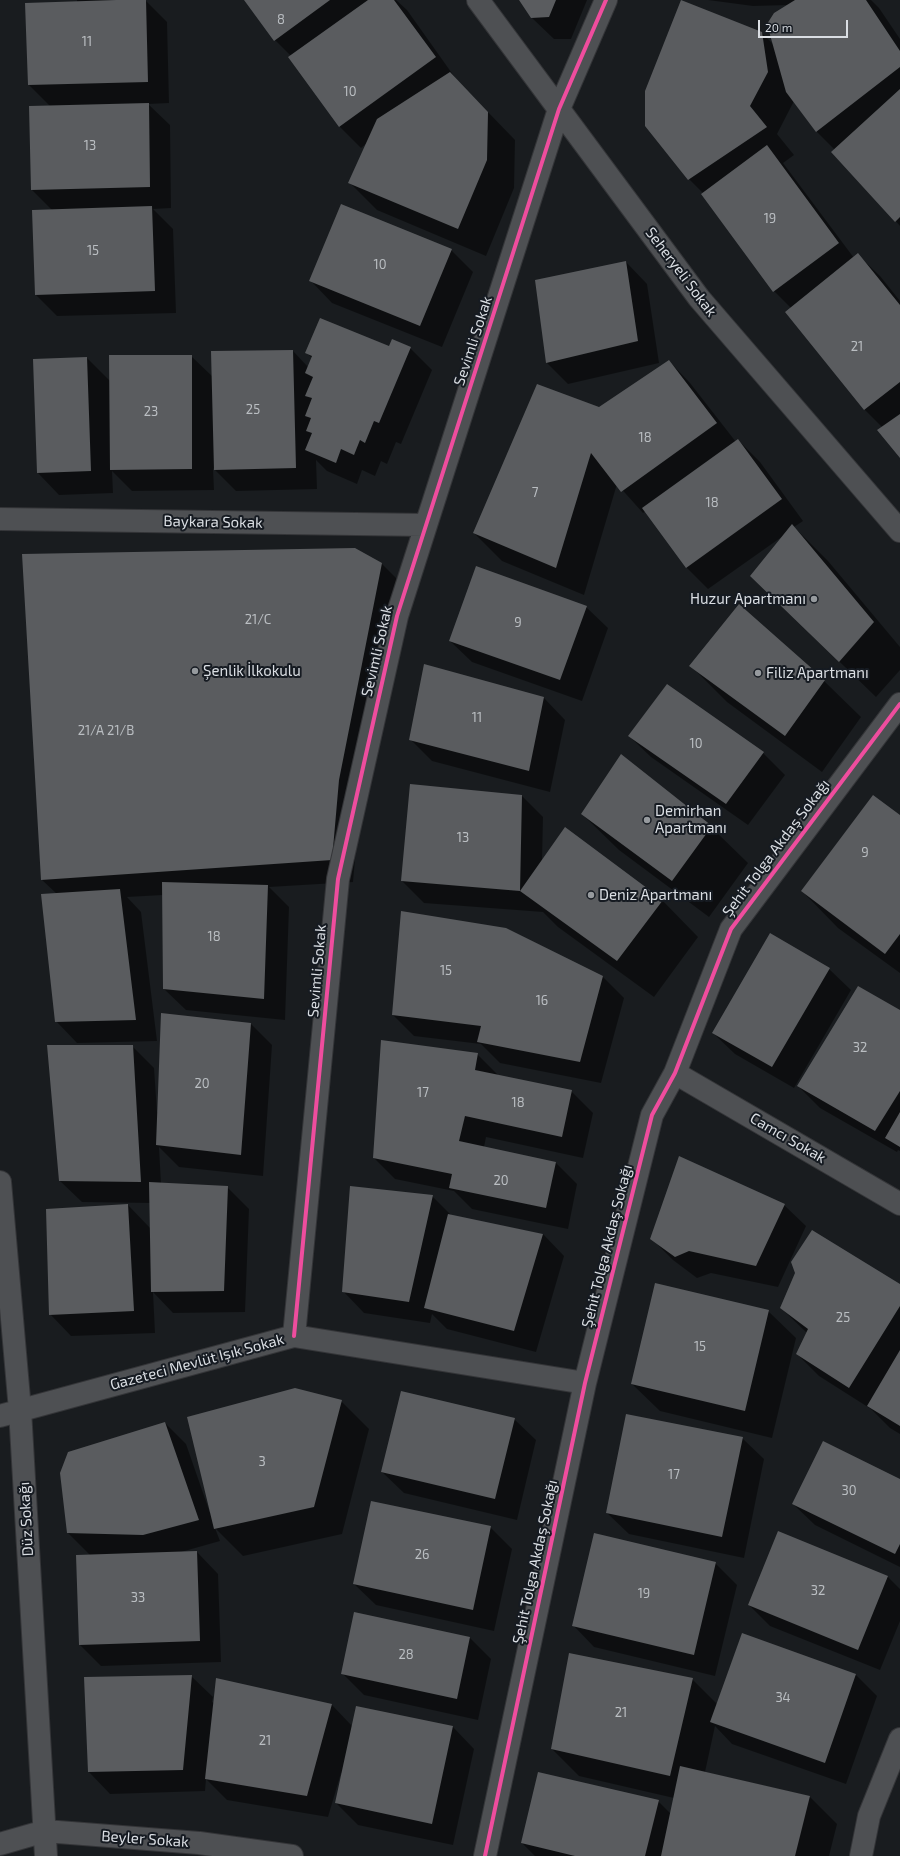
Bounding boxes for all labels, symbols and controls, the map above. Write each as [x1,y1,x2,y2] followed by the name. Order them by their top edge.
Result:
[277,12,285,28] house number: 8
[760,12,850,38] scale bar
[765,20,792,34] text: 20 m
[82,34,92,50] house number: 11
[343,84,357,100] house number: 10
[84,138,96,154] house number: 13
[764,211,776,227] house number: 19
[642,224,720,320] street label: Seheryeli Sokak
[87,243,99,259] house number: 15
[373,257,387,273] house number: 10
[450,294,496,388] street label: Sevimli Sokak
[851,339,863,355] house number: 21
[246,402,260,418] house number: 25
[144,404,158,420] house number: 23
[638,430,652,446] house number: 18
[532,485,538,501] house number: 7
[705,495,719,511] house number: 18
[163,512,263,532] street label: Baykara Sokak
[690,590,806,608] place label: Huzur Apartmanı
[809,594,819,604] marker: Huzur Apartmanı
[358,604,396,698] street label: Sevimli Sokak
[245,612,271,628] house number: 21/C
[514,615,522,631] house number: 9
[203,662,301,680] place label: Şenlik İlkokulu
[766,664,869,682] place label: Filiz Apartmanı
[190,666,200,676] marker: Şenlik İlkokulu
[753,668,763,678] marker: Filiz Apartmanı
[472,710,482,726] house number: 11
[78,723,134,739] house number: 21/A 21/B
[689,736,703,752] house number: 10
[718,776,834,920] street label: Şehit Tolga Akdaş Sokağı
[655,802,727,837] place label: Demirhan Apartmanı
[642,815,652,825] marker: Demirhan Apartmanı
[457,830,469,846] house number: 13
[861,845,869,861] house number: 9
[599,886,712,904] place label: Deniz Apartmanı
[586,890,596,900] marker: Deniz Apartmanı
[304,924,330,1018] street label: Sevimli Sokak
[207,929,221,945] house number: 18
[440,963,452,979] house number: 15
[536,993,548,1009] house number: 16
[853,1040,867,1056] house number: 32
[194,1076,210,1092] house number: 20
[417,1085,429,1101] house number: 17
[511,1095,525,1111] house number: 18
[747,1109,829,1167] street label: Camcı Sokak
[578,1163,636,1329] street label: Şehit Tolga Akdaş Sokağı
[493,1173,509,1189] house number: 20
[836,1310,850,1326] house number: 25
[108,1330,286,1394] street label: Gazeteci Mevlüt Işık Sokak
[694,1339,706,1355] house number: 15
[258,1454,266,1470] house number: 3
[668,1467,680,1483] house number: 17
[509,1478,561,1646] street label: Şehit Tolga Akdaş Sokağı
[15,1481,37,1557] street label: Düz Sokağı
[841,1483,857,1499] house number: 30
[415,1547,429,1563] house number: 26
[811,1583,825,1599] house number: 32
[638,1586,650,1602] house number: 19
[131,1590,145,1606] house number: 33
[398,1647,414,1663] house number: 28
[775,1690,791,1706] house number: 34
[615,1705,627,1721] house number: 21
[259,1733,271,1749] house number: 21
[101,1827,189,1851] street label: Beyler Sokak

